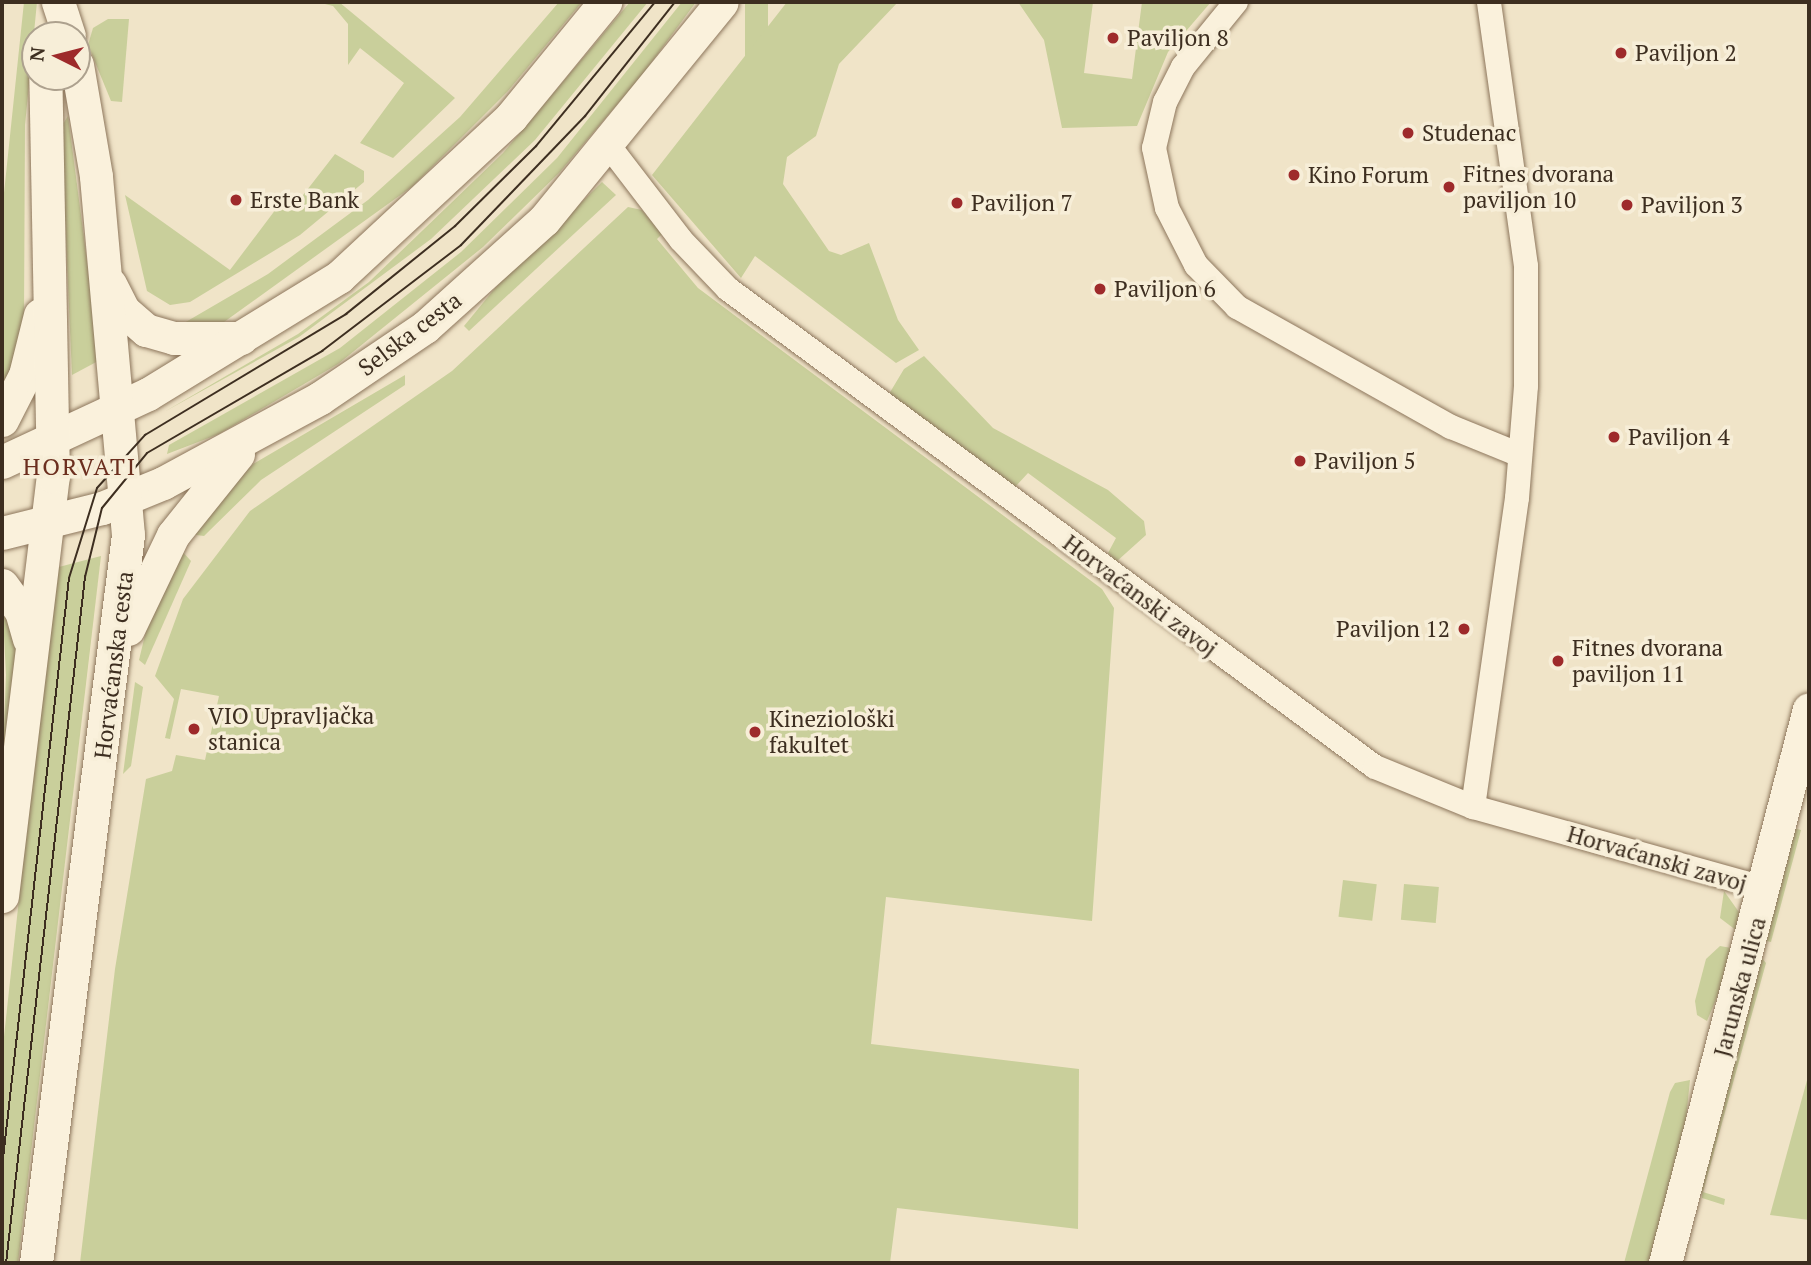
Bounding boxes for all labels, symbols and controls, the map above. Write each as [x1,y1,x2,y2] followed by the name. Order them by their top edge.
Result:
[21,21,91,91] north arrow
[1127,24,1229,52] place label: Paviljon 8
[1105,30,1121,46] marker: Paviljon 8
[1635,39,1737,67] place label: Paviljon 2
[23,45,50,62] text: N
[1613,45,1629,61] marker: Paviljon 2
[1422,119,1516,147] place label: Studenac
[1400,125,1416,141] marker: Studenac
[1463,160,1614,214] place label: Fitnes dvorana paviljon 10
[1308,161,1429,189] place label: Kino Forum
[1286,167,1302,183] marker: Kino Forum
[1441,179,1457,195] marker: Fitnes dvorana paviljon 10
[250,186,359,214] place label: Erste Bank
[971,189,1073,217] place label: Paviljon 7
[1641,191,1743,219] place label: Paviljon 3
[228,192,244,208] marker: Erste Bank
[949,195,965,211] marker: Paviljon 7
[1619,197,1635,213] marker: Paviljon 3
[1114,275,1216,303] place label: Paviljon 6
[1092,281,1108,297] marker: Paviljon 6
[353,286,467,382] street label: Selska cesta
[1628,423,1730,451] place label: Paviljon 4
[1606,429,1622,445] marker: Paviljon 4
[1314,447,1416,475] place label: Paviljon 5
[24,453,136,481] district label: HORVATI
[1292,453,1308,469] marker: Paviljon 5
[1058,529,1222,663] street label: Horvaćanski zavoj
[89,570,139,760] street label: Horvaćanska cesta
[1336,615,1450,643] place label: Paviljon 12
[1456,621,1472,637] marker: Paviljon 12
[1572,634,1723,688] place label: Fitnes dvorana paviljon 11
[1550,653,1566,669] marker: Fitnes dvorana paviljon 11
[208,702,374,756] place label: VIO Upravljačka stanica
[769,705,895,759] place label: Kineziološki fakultet
[186,721,202,737] marker: VIO Upravljačka stanica
[747,724,763,740] marker: Kineziološki fakultet
[1564,820,1750,898] street label: Horvaćanski zavoj
[1708,914,1772,1060] street label: Jarunska ulica

